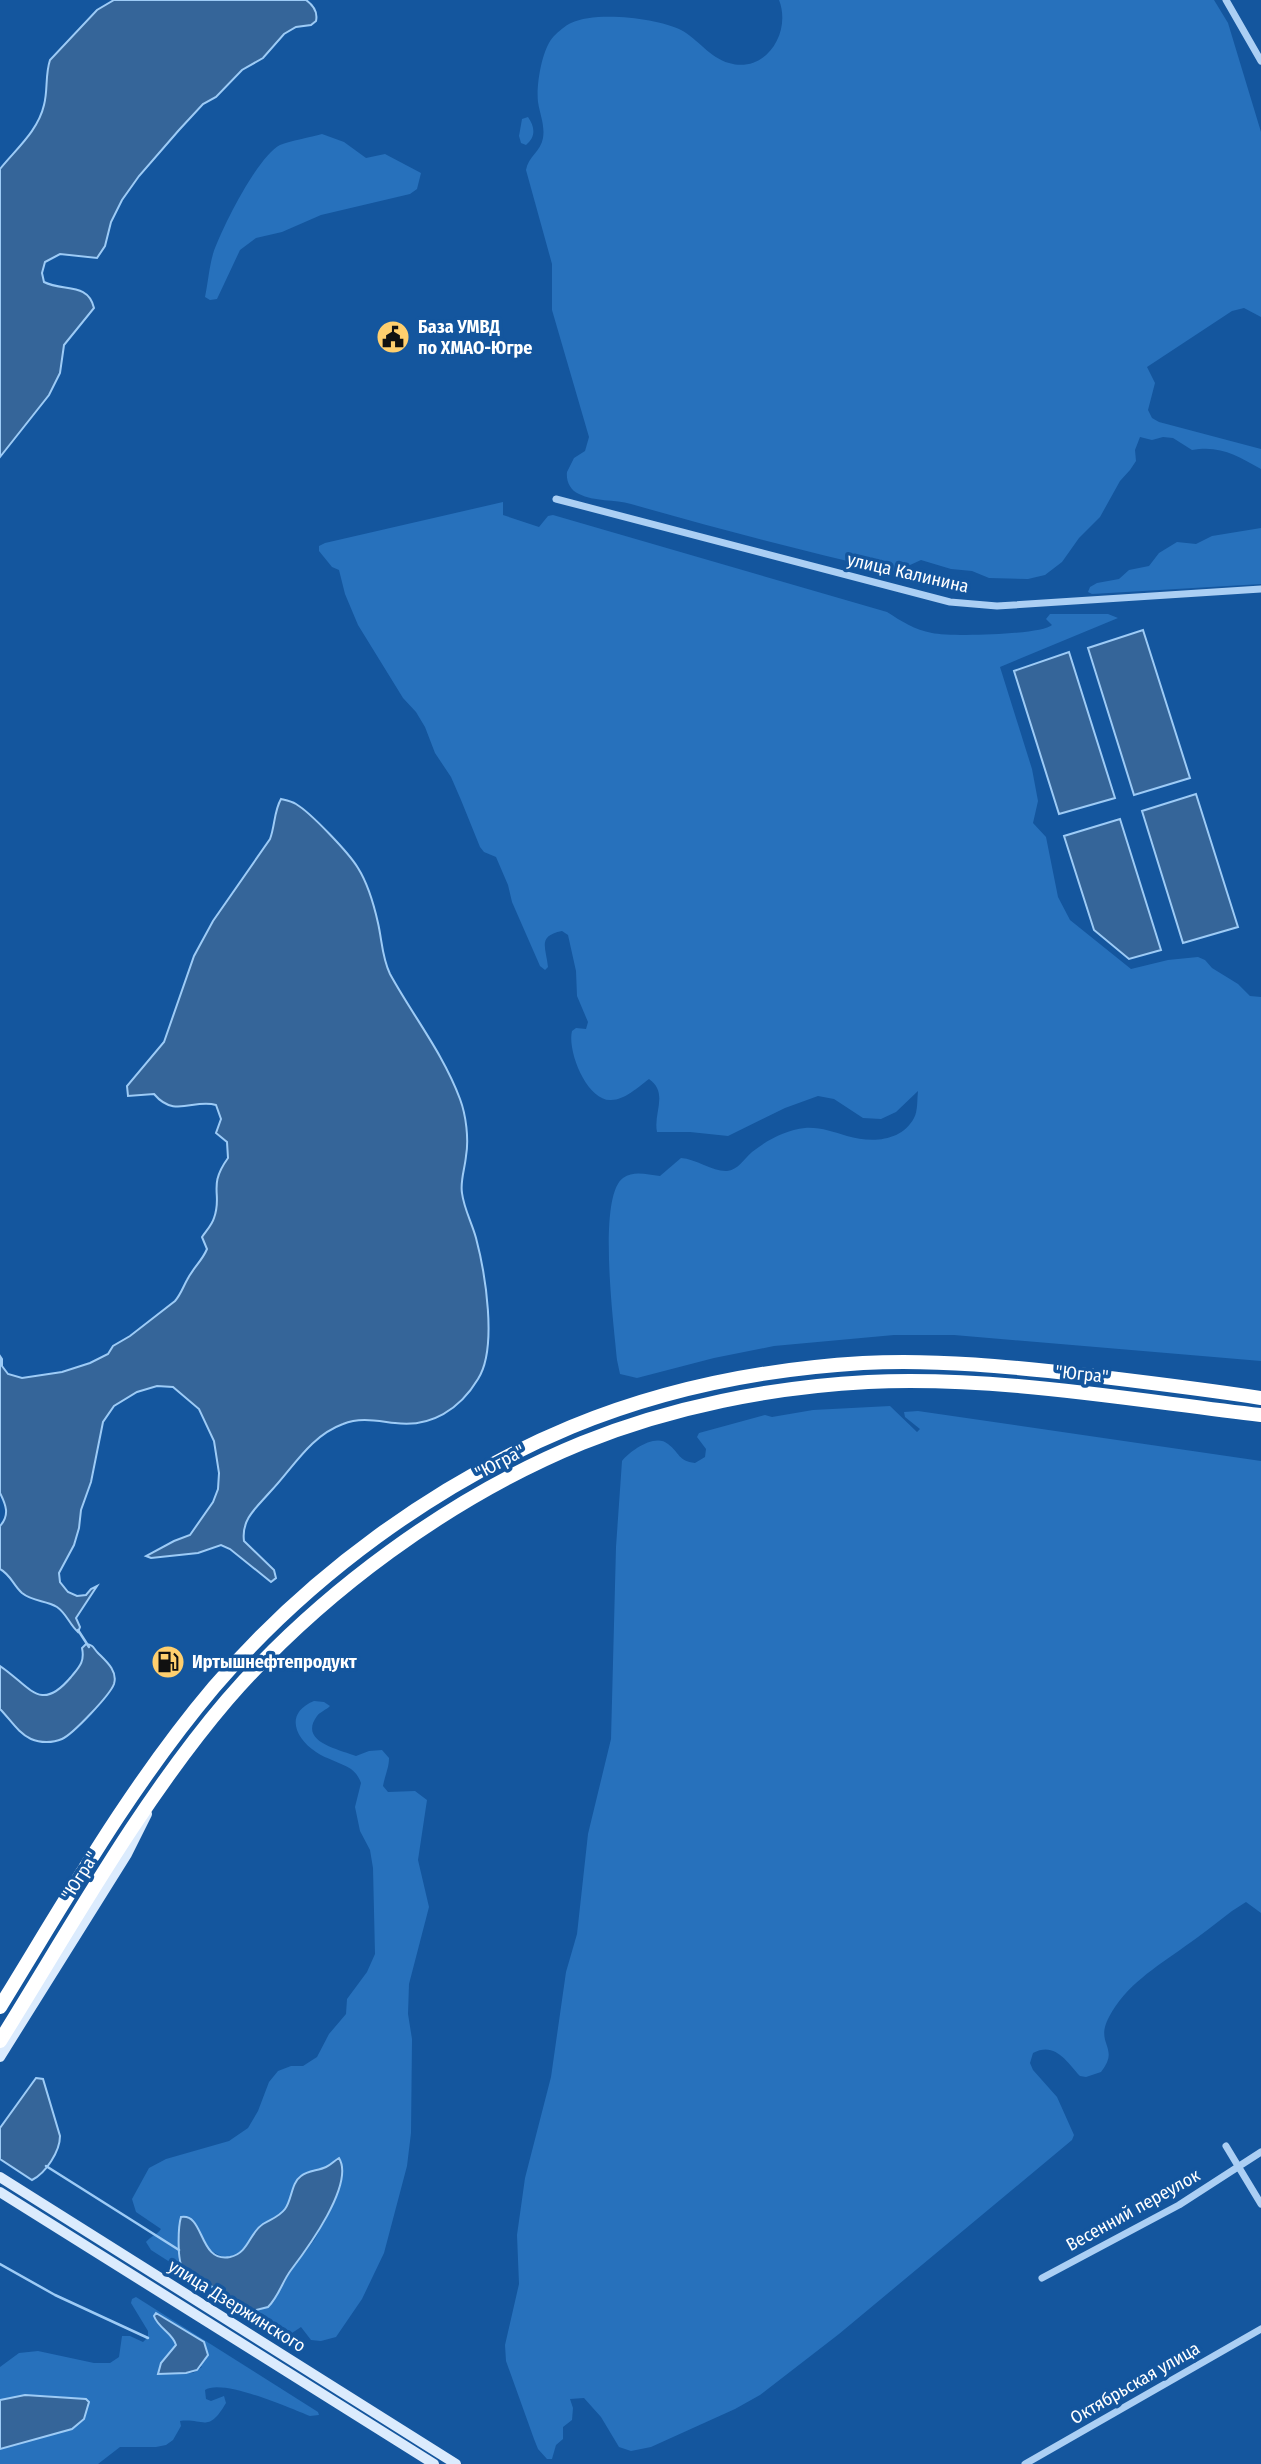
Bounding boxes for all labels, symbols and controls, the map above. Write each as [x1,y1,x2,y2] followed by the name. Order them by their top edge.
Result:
[418,316,532,359] place label: База УМВД по ХМАО-Югре
[374,318,412,356] public building icon: База УМВД по ХМАО-Югре
[845,548,971,598] street label: улица Калинина
[1054,1360,1110,1388] street label: "Югра"
[471,1440,529,1484] street label: "Югра"
[149,1643,187,1681] fuel station icon: Иртышнефтепродукт
[192,1651,357,1673] place label: Иртышнефтепродукт
[57,1848,103,1904] street label: "Югра"
[1062,2164,1204,2256] street label: Весенний переулок
[164,2255,310,2357] street label: улица Дзержинского
[1066,2337,1204,2429] street label: Октябрьская улица

